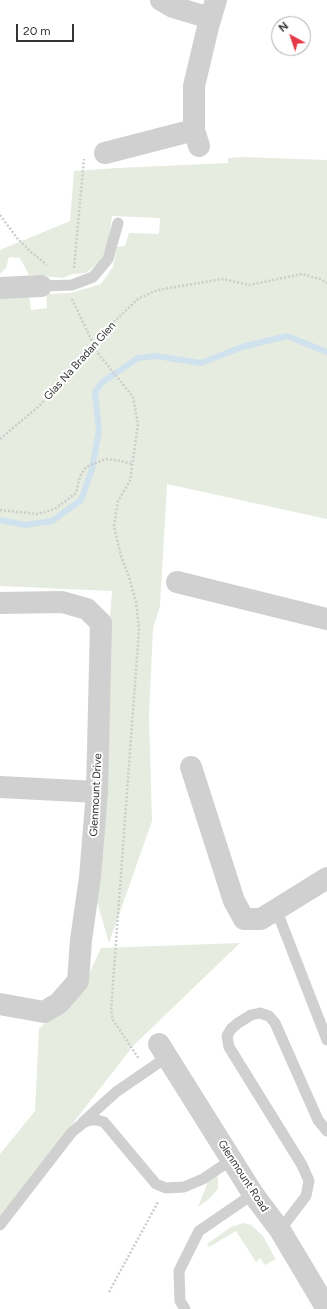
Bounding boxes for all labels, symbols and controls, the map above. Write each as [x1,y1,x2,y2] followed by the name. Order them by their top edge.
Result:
[18,16,76,42] scale bar
[271,16,311,56] north arrow
[276,19,291,35] text: N
[23,24,51,38] text: 20 m
[41,319,119,403] street label: Glas Na Bradan Glen
[87,753,105,837] street label: Glenmount Drive
[215,1138,271,1214] street label: Glenmount Road

